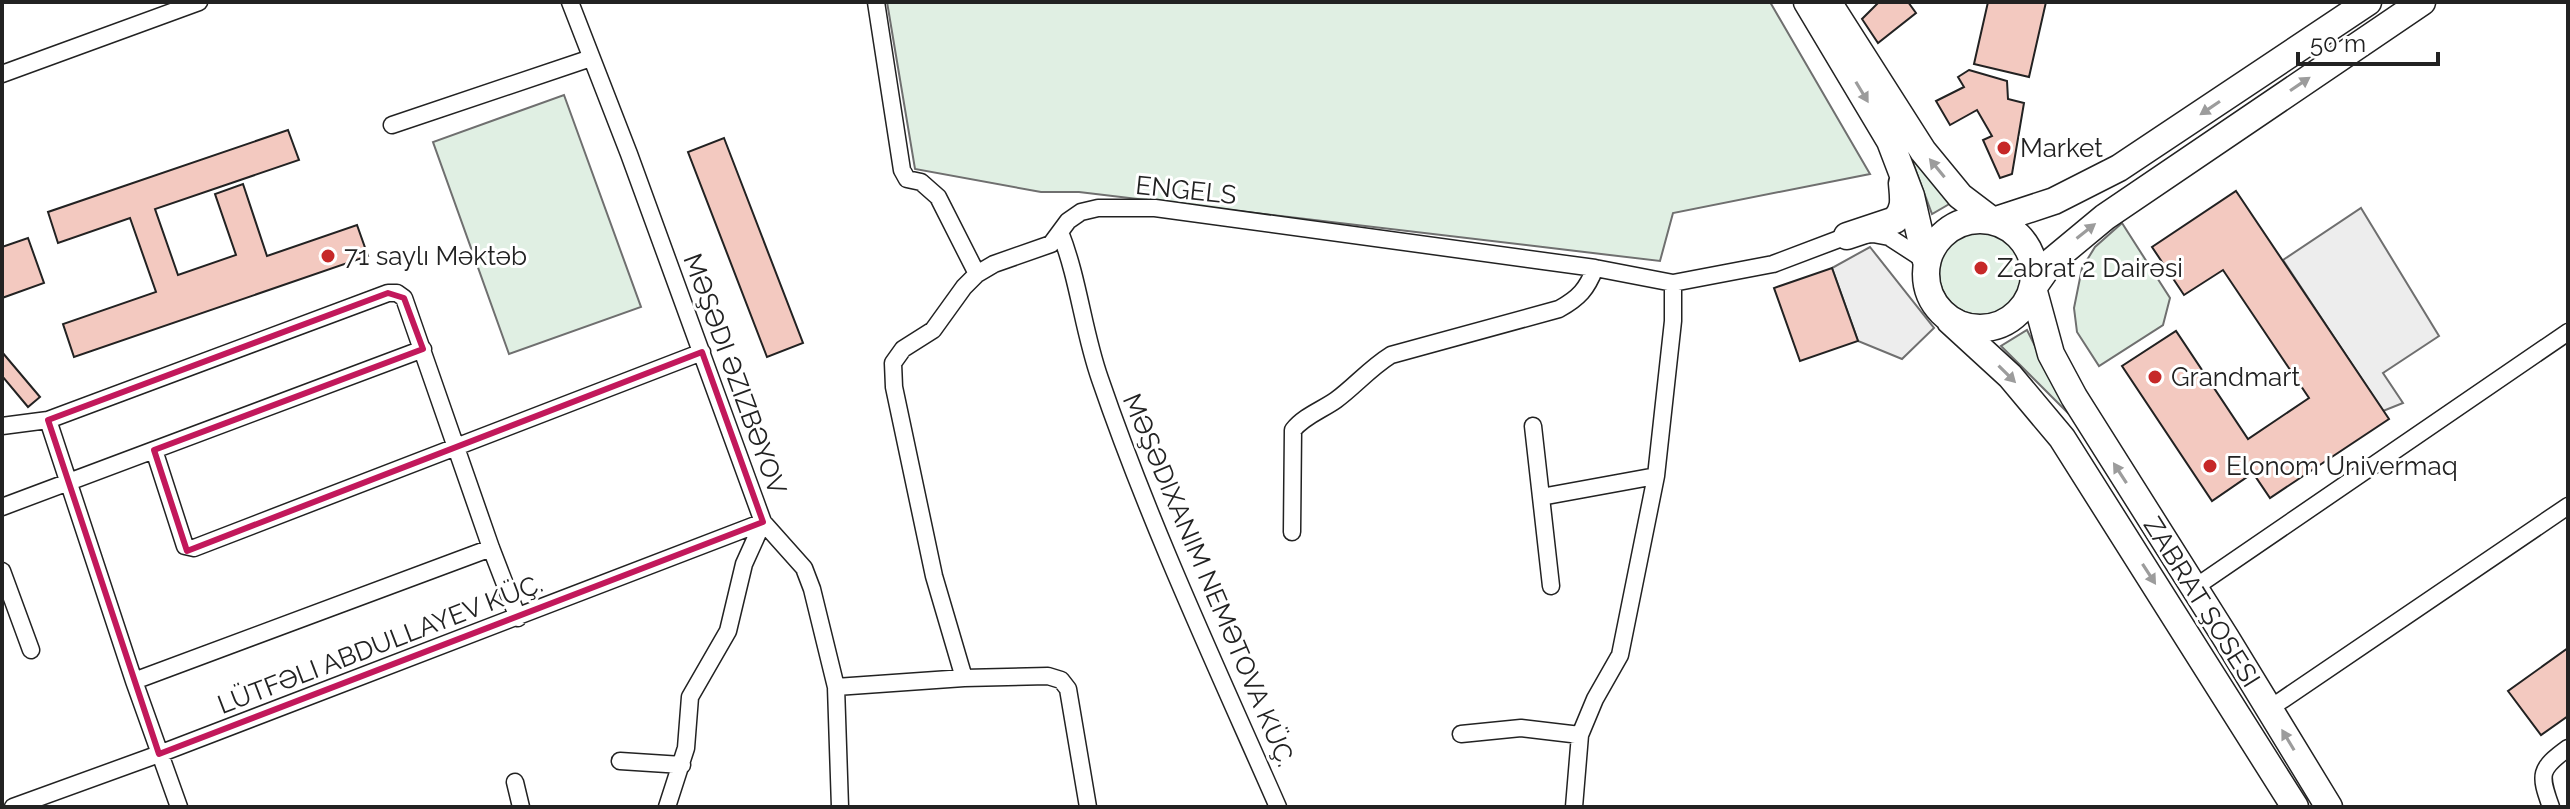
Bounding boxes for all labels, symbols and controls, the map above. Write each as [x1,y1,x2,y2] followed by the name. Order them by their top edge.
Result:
[2298,16,2438,66] scale bar
[2310,29,2366,58] text: 50 m
[2290,77,2311,92] one-way arrow
[1855,81,1869,103] one-way arrow
[2200,100,2221,115] one-way arrow
[2020,133,2103,163] place label: Market
[1995,139,2013,157] marker: Market
[1928,158,1945,179] one-way arrow
[1134,170,1238,210] street label: ENGELS
[2076,224,2096,240] one-way arrow
[344,241,527,271] place label: 71 saylı Məktəb
[319,247,337,265] marker: 71 saylı Məktəb
[677,250,793,499] street label: MƏŞƏDI ƏZIZBƏYOV
[1997,253,2183,283] place label: Zabrat 2 Dairəsi
[1972,259,1990,277] marker: Zabrat 2 Dairəsi
[2171,362,2300,392] place label: Grandmart
[1997,364,2016,383] one-way arrow
[2146,368,2164,386] marker: Grandmart
[1117,389,1302,771] street label: MƏŞƏDIXANIM NEMƏTOVA KÜÇ.
[2226,451,2458,481] place label: Elonom Univermaq
[2201,457,2219,475] marker: Elonom Univermaq
[2113,462,2128,483] one-way arrow
[2138,511,2266,693] street label: ZABRAT ŞOSESI
[2142,563,2156,585] one-way arrow
[213,567,547,720] street label: LÜTFƏLI ABDULLAYEV KÜÇ.
[2281,729,2295,751] one-way arrow

